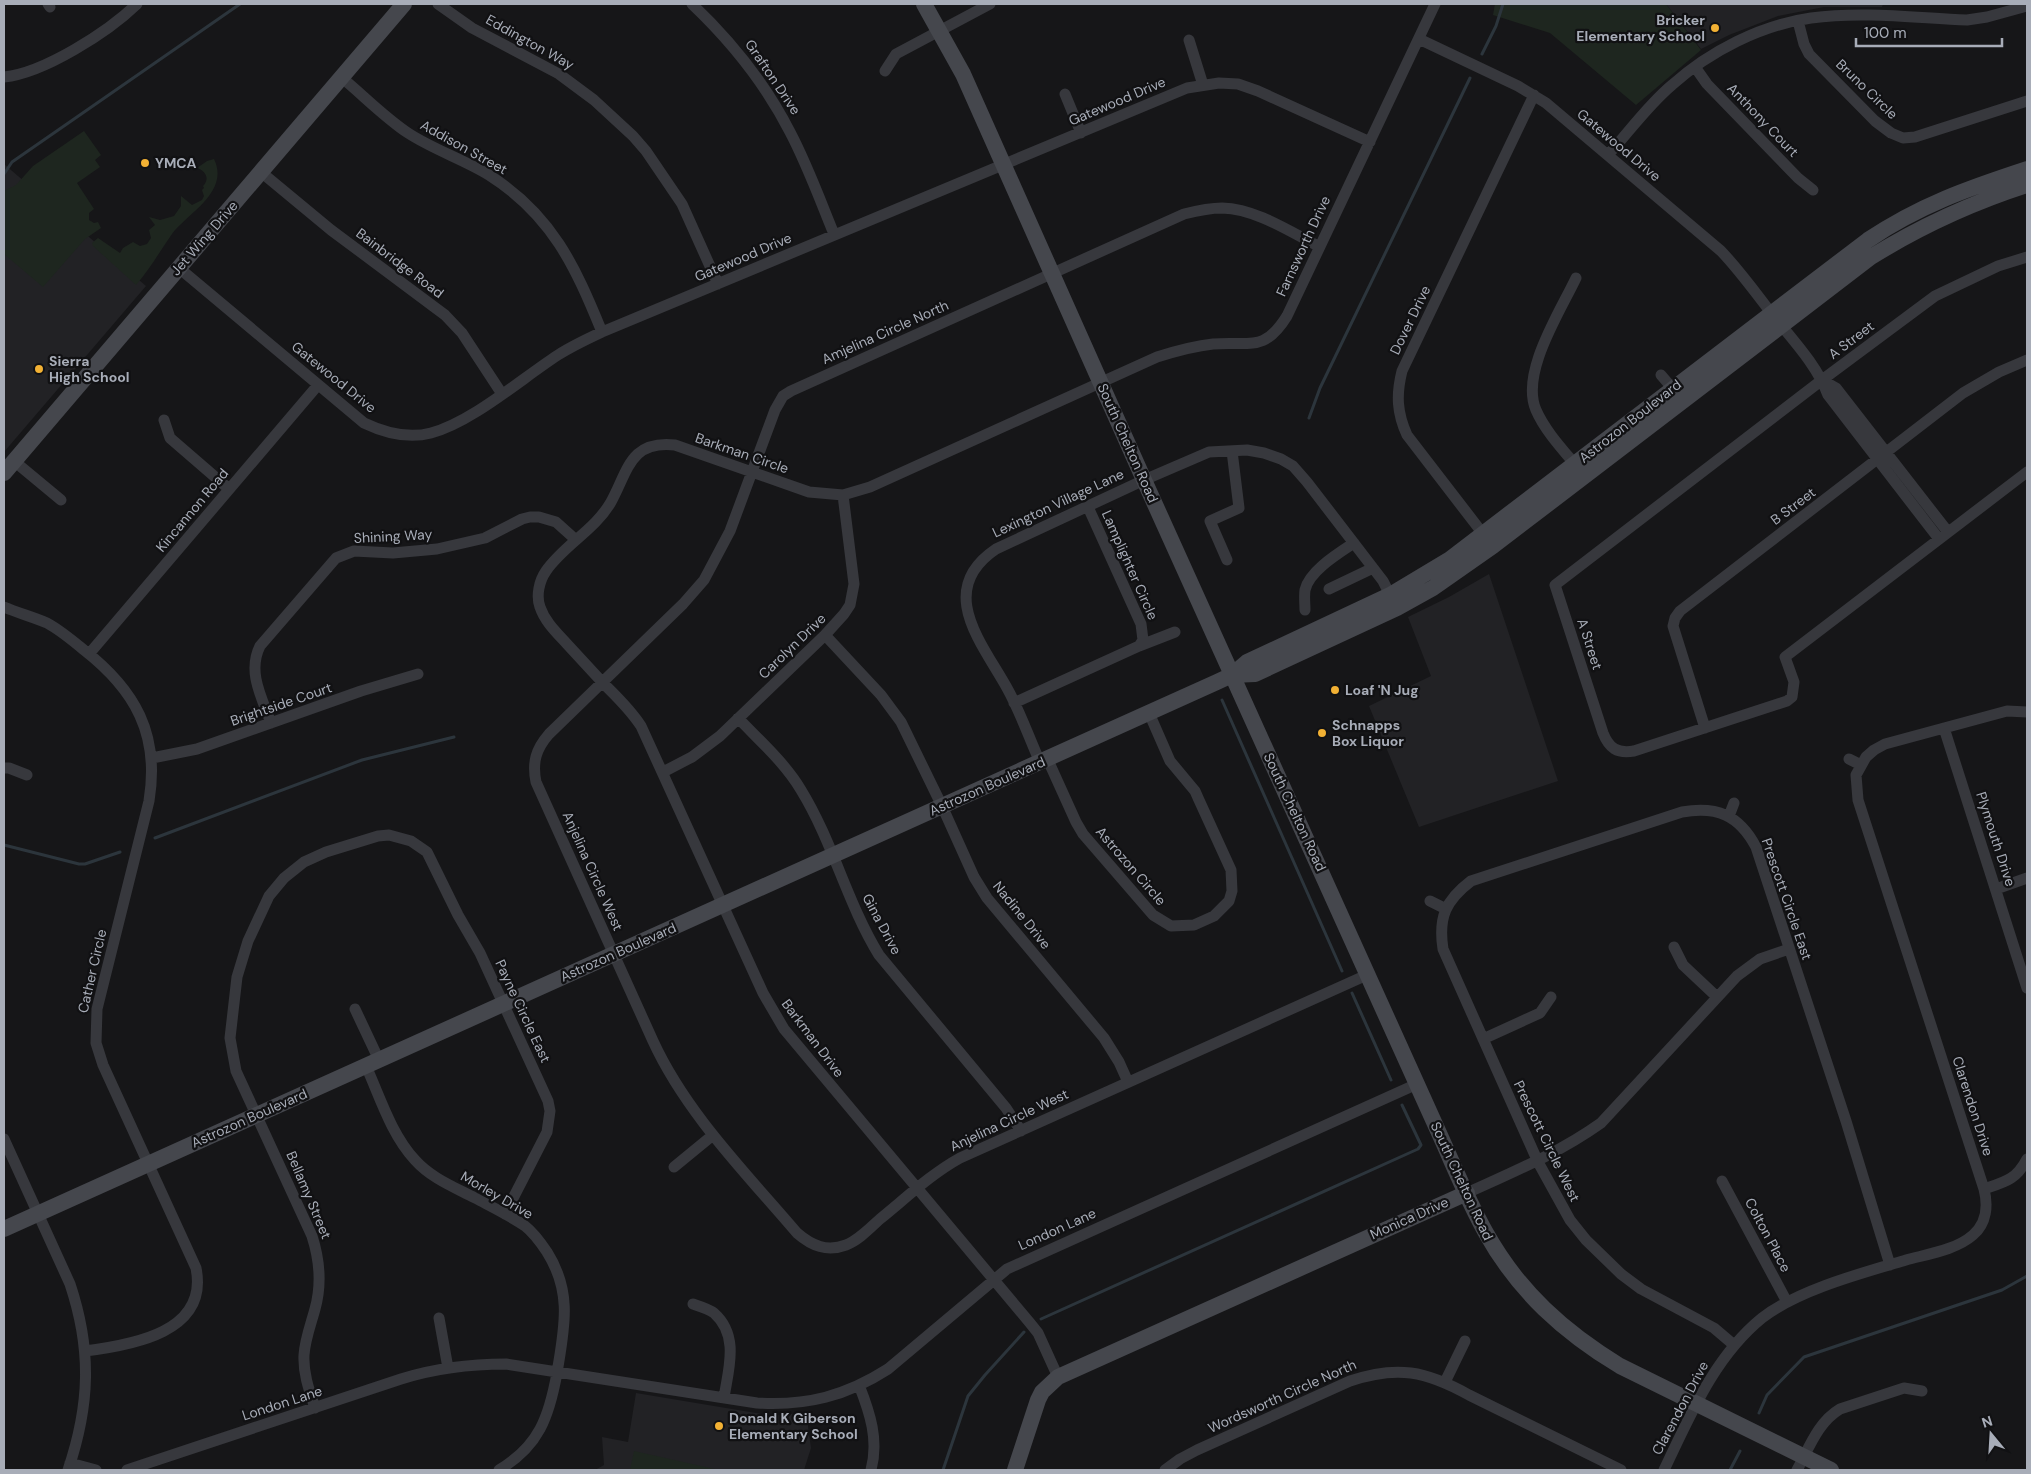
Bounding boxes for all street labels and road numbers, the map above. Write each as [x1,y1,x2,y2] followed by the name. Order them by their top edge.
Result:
[483,10,577,74] street label: Eddington Way
[741,36,805,118] street label: Grafton Drive
[1832,55,1902,123] street label: Bruno Circle
[1066,72,1168,130] street label: Gatewood Drive
[1723,79,1803,161] street label: Anthony Court
[1574,105,1665,185] street label: Gatewood Drive
[417,116,511,178] street label: Addison Street
[1272,193,1334,299] street label: Farnsworth Drive
[167,197,242,279] street label: Jet Wing Drive
[353,224,447,302] street label: Bainbridge Road
[692,228,794,286] street label: Gatewood Drive
[1386,282,1434,357] street label: Dover Drive
[819,296,951,368] street label: Amjelina Circle North
[1825,317,1877,363] street label: A Street
[288,337,380,417] street label: Gatewood Drive
[1575,375,1685,467] street label: Astrozon Boulevard
[1094,380,1162,506] street label: South Chelton Road
[693,429,791,477] street label: Barkman Circle
[152,464,232,556] street label: Kincannon Road
[989,465,1127,541] street label: Lexington Village Lane
[1767,483,1819,529] street label: B Street
[1098,507,1162,623] street label: Lamplighter Circle
[353,525,433,547] street label: Shining Way
[755,609,829,683] street label: Carolyn Drive
[1573,616,1607,672] street label: A Street
[228,678,334,730] street label: Brightside Court
[1260,750,1330,874] street label: South Chelton Road
[926,752,1048,820] street label: Astrozon Boulevard
[1972,789,2020,889] street label: Plymouth Drive
[559,809,627,933] street label: Anjelina Circle West
[1092,823,1170,909] street label: Astrozon Circle
[1758,836,1816,962] street label: Prescott Circle East
[989,877,1055,953] street label: Nadine Drive
[858,890,906,958] street label: Gina Drive
[557,918,679,986] street label: Astrozon Boulevard
[74,927,110,1015] street label: Cather Circle
[491,957,555,1065] street label: Payne Circle East
[778,995,848,1081] street label: Barkman Drive
[1948,1054,1998,1158] street label: Clarendon Drive
[1510,1077,1584,1205] street label: Prescott Circle West
[188,1084,310,1152] street label: Astrozon Boulevard
[947,1085,1071,1155] street label: Anjelina Circle West
[1427,1119,1497,1243] street label: South Chelton Road
[282,1148,336,1242] street label: Bellamy Street
[458,1167,536,1223] street label: Morley Drive
[1367,1193,1451,1243] street label: Monica Drive
[1741,1195,1795,1275] street label: Colton Place
[1015,1204,1099,1254] street label: London Lane
[1205,1355,1359,1437] street label: Wordsworth Circle North
[1648,1358,1712,1458] street label: Clarendon Drive
[240,1382,324,1424] street label: London Lane

